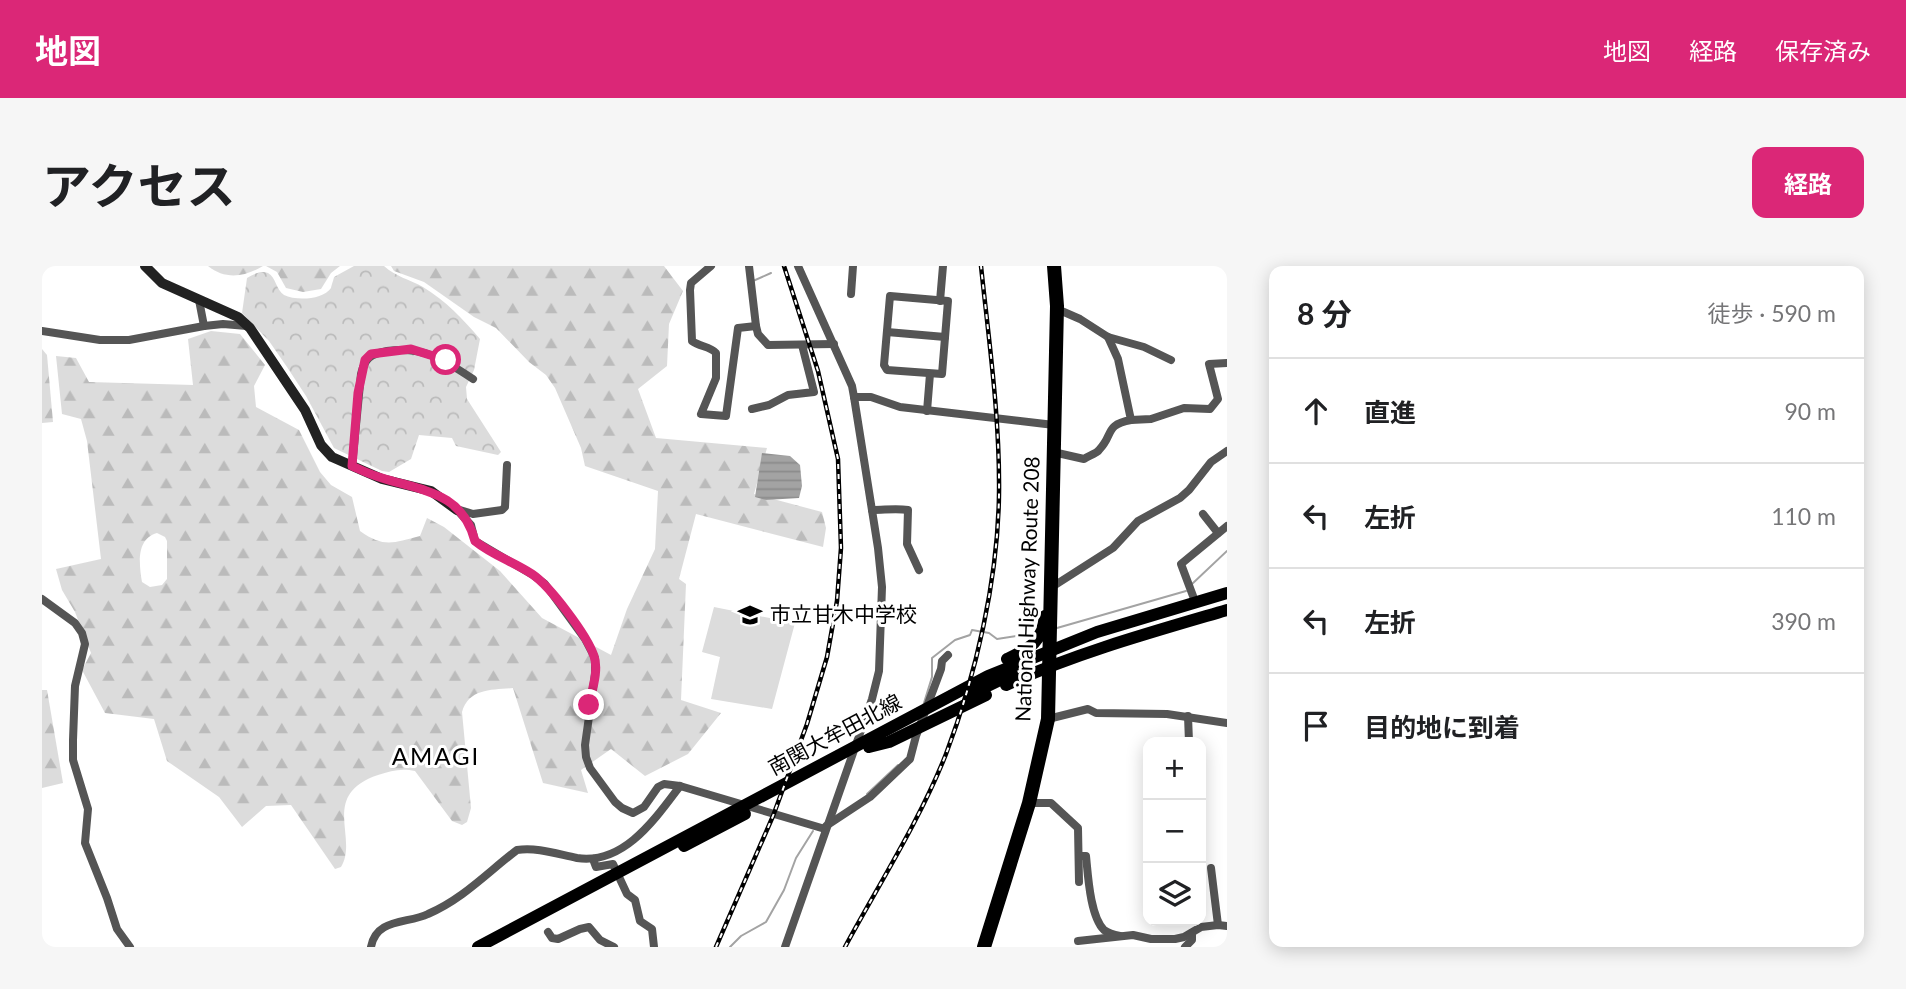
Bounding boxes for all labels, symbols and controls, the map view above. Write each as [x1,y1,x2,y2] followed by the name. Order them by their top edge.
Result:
[35,30,101,70] text: 地図
[1603,36,1651,65] text: 地図
[1689,36,1737,65] text: 経路
[1775,36,1871,65] text: 保存済み
[1752,147,1864,218] button: 経路
[42,156,236,214] text: アクセス
[1297,295,1352,331] text: 8 分
[1707,299,1836,327] text: 徒歩 · 590 m
[430,344,461,375] route start
[1297,392,1335,430] icon: ahead
[1364,396,1416,428] text: 直進
[1785,397,1836,425] text: 90 m
[1009,456,1044,722] street label: National Highway Route 208
[1297,497,1335,535] icon: left
[1364,501,1416,533] text: 左折
[1771,502,1836,530] text: 110 m
[736,601,764,629] school or university icon: 市立甘木中学校
[770,601,917,626] place label: 市立甘木中学校
[1297,602,1335,640] icon: left
[1364,606,1416,638] text: 左折
[1771,607,1836,635] text: 390 m
[764,688,905,779] street label: 南関大牟田北線
[573,689,604,720] route end
[1297,707,1335,745] icon: arrive
[1364,711,1520,743] text: 目的地に到着
[1143,737,1206,926] map controls
[1143,737,1206,800] button: +
[392,741,480,770] district label: AMAGI
[1143,800,1206,863] button: −
[1143,863,1206,926] button: layers

